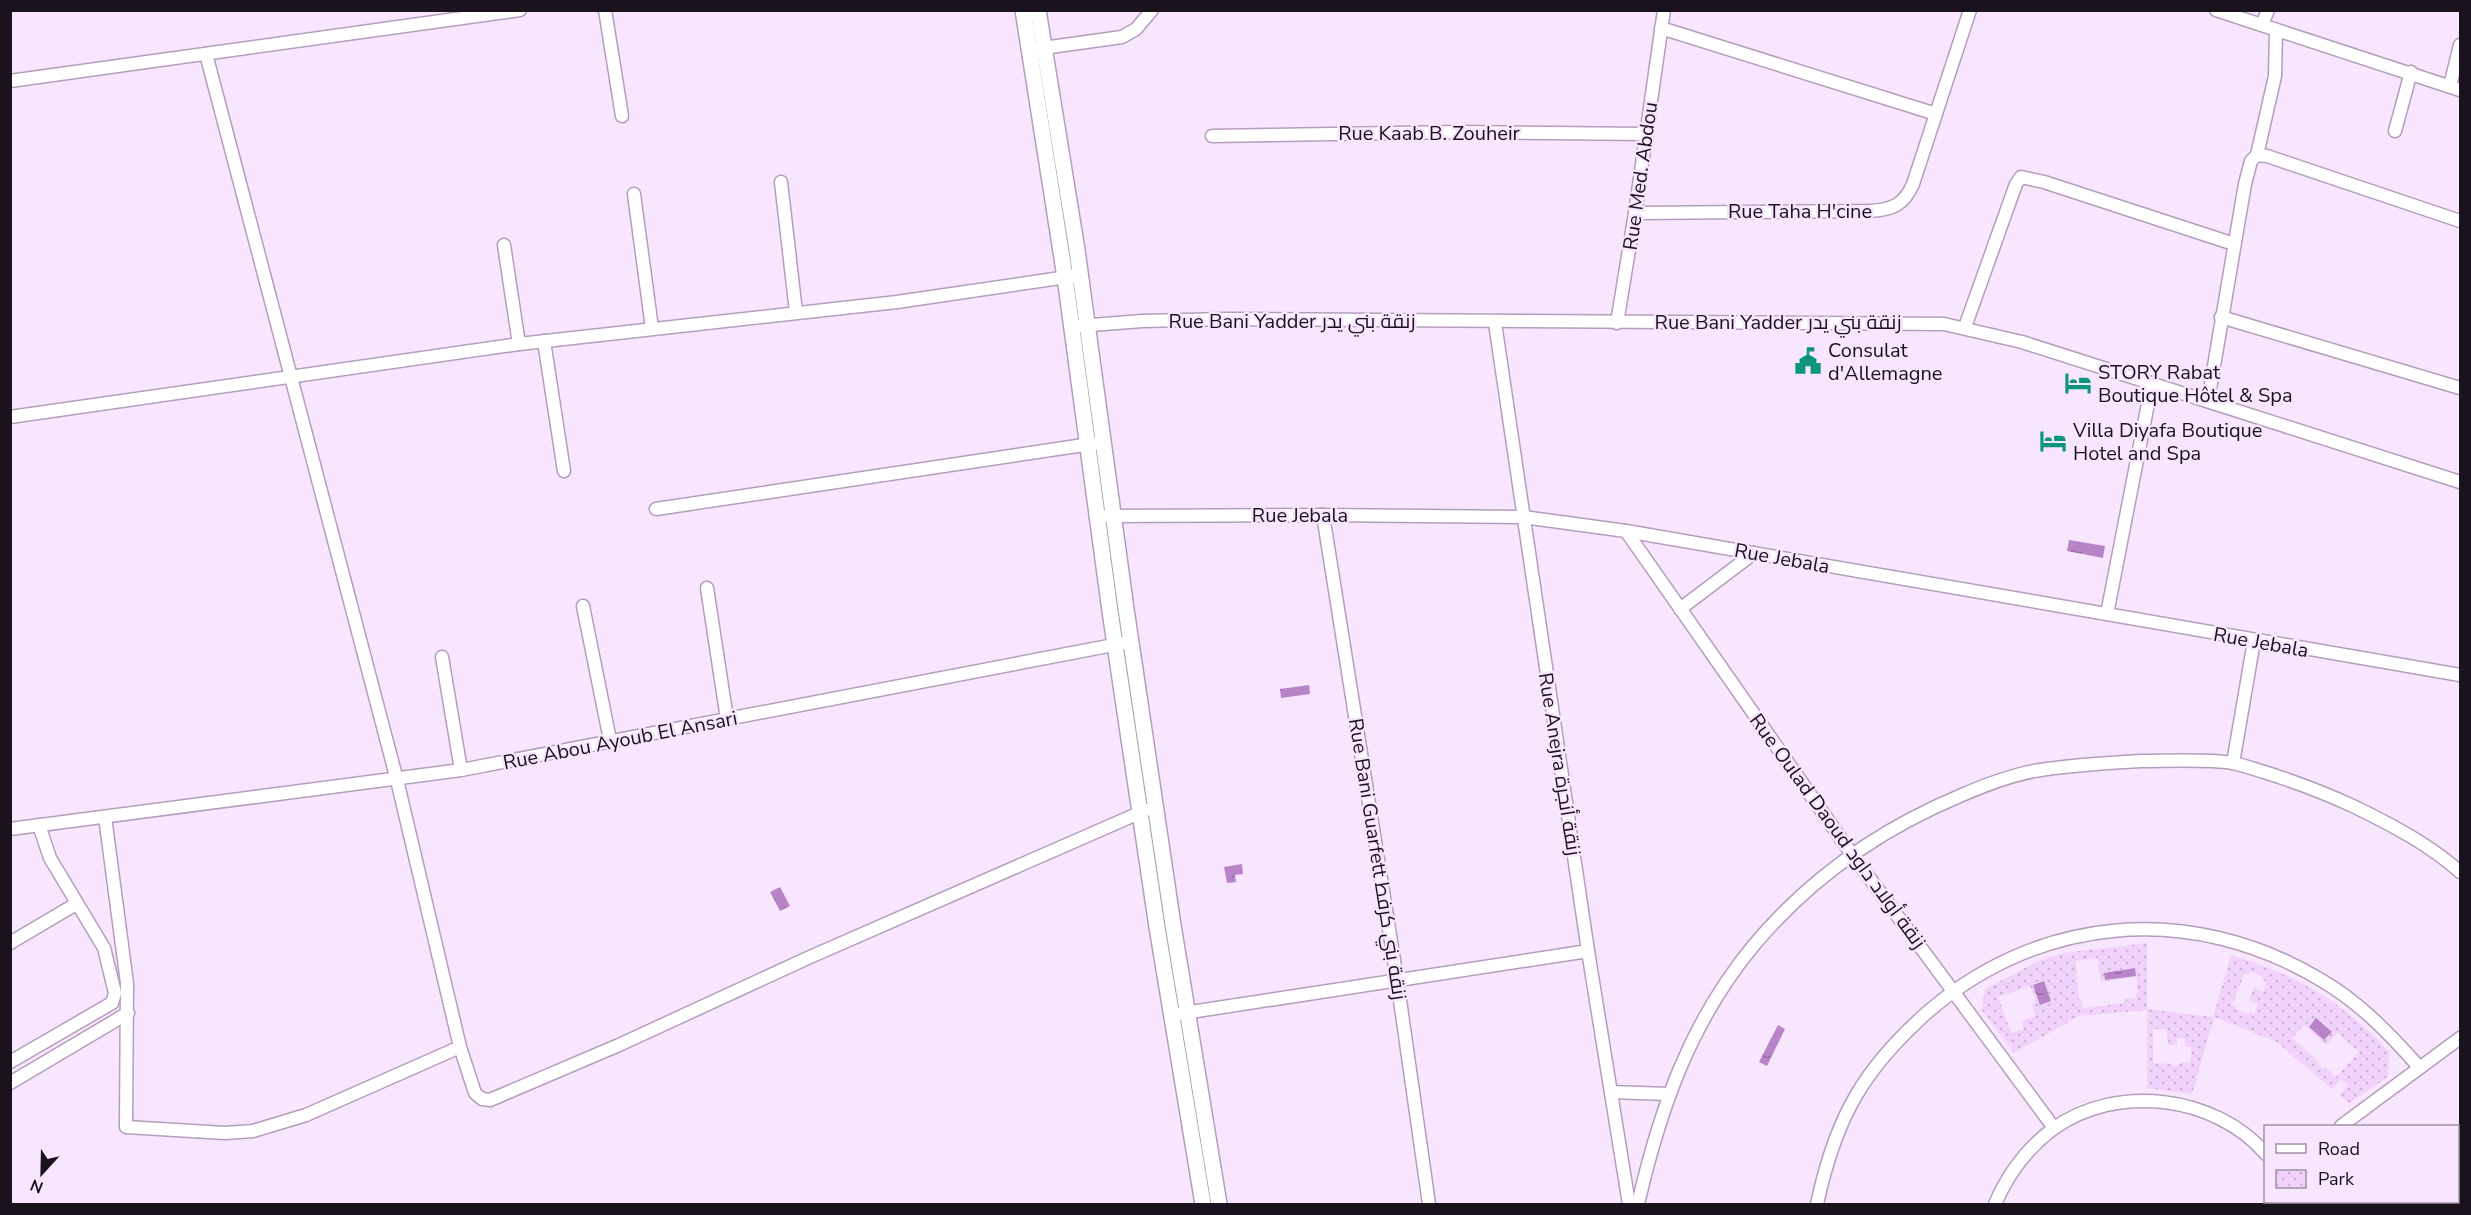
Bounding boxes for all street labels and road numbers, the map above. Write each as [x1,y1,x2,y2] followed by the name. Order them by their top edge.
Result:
[1617,100,1664,252] street label: Rue Med. Abdou
[1338,120,1520,147] street label: Rue Kaab B. Zouheir
[1728,198,1872,225] street label: Rue Taha H'cine
[1169,308,1416,337] street label: Rue Bani Yadder زنقة بني يدر
[1655,309,1902,338] street label: Rue Bani Yadder زنقة بني يدر
[1252,502,1348,529] street label: Rue Jebala
[1732,537,1832,580] street label: Rue Jebala
[2211,621,2311,664] street label: Rue Jebala
[1532,671,1587,858] street label: Rue Anejra زنقة أنجرة
[501,705,740,776] street label: Rue Abou Ayoub El Ansari
[1743,708,1932,954] street label: Rue Oulad Daoud زنقة أولاد داود
[1340,716,1413,1002] street label: Rue Bani Guarfett زنقة بني كرفط

